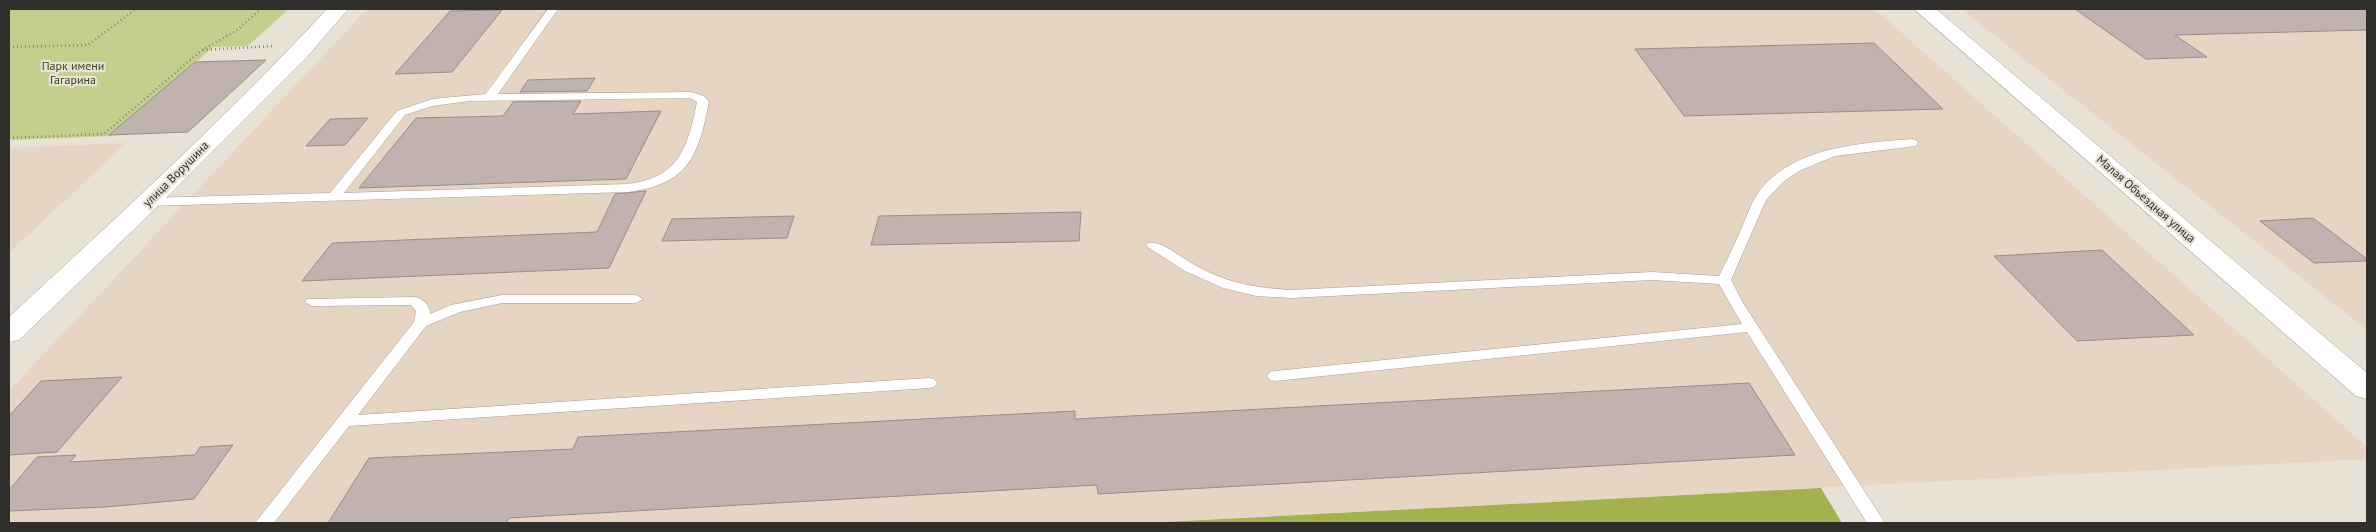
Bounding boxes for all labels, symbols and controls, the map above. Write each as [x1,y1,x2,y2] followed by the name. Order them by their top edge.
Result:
[42,58,104,87] park label: Парк имени Гагарина
[140,138,212,210] street label: улица Ворушина
[2094,152,2199,246] street label: Малая Объездная улица

